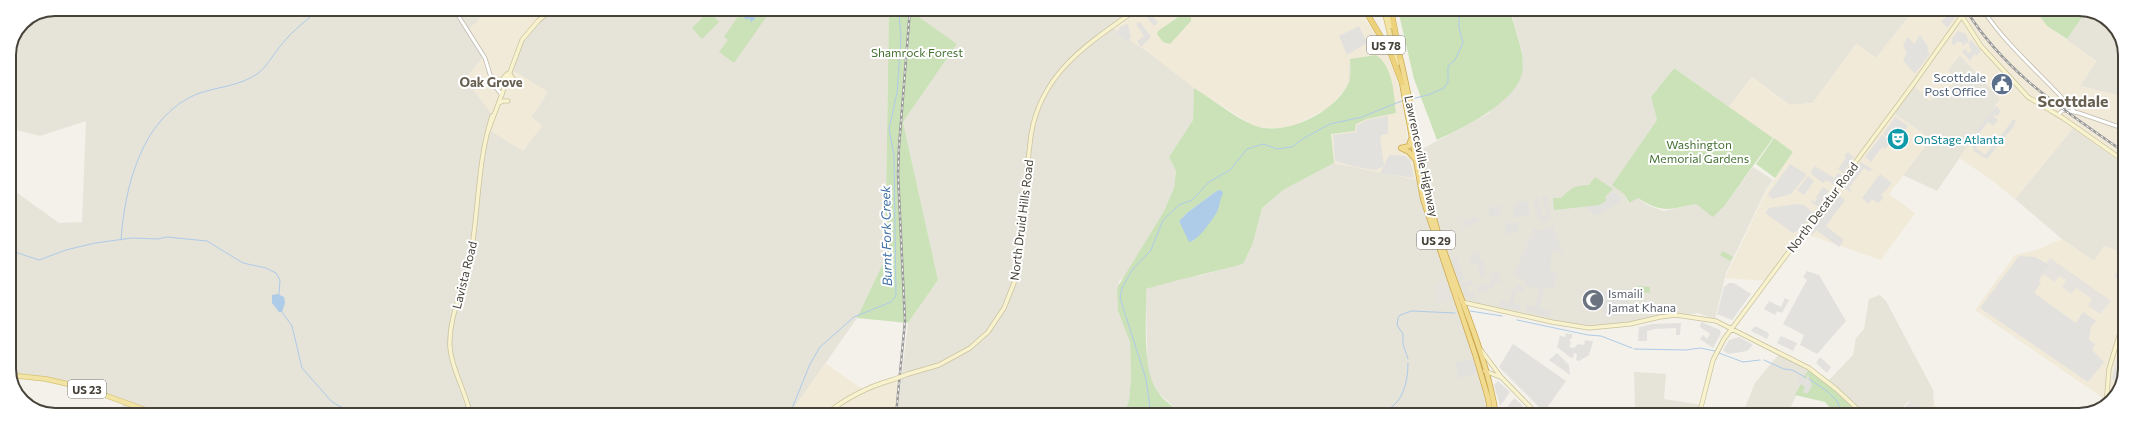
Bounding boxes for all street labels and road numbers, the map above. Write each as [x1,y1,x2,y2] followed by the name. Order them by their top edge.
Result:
[1367,36,1405,54] road number: US 78
[1402,94,1442,218] street label: Lawrenceville Highway
[1007,159,1035,281] street label: North Druid Hills Road
[1784,159,1860,255] street label: North Decatur Road
[1417,231,1455,249] road number: US 29
[449,240,479,310] street label: Lavista Road
[68,380,106,398] road number: US 23

